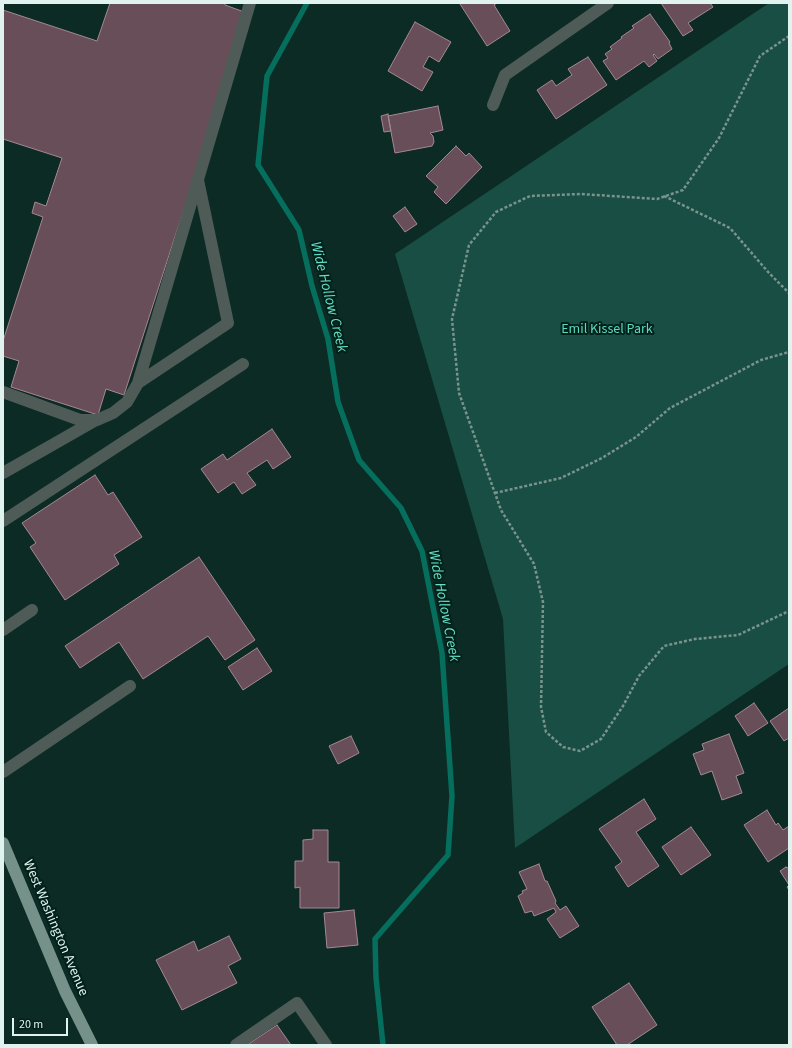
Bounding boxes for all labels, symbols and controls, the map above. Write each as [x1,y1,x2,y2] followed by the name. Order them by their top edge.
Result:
[306,240,350,354] water label: Wide Hollow Creek
[561,322,653,338] park label: Emil Kissel Park
[423,549,463,663] water label: Wide Hollow Creek
[19,857,91,999] street label: West Washington Avenue
[14,1010,70,1036] scale bar
[19,1016,43,1033] text: 20 m

